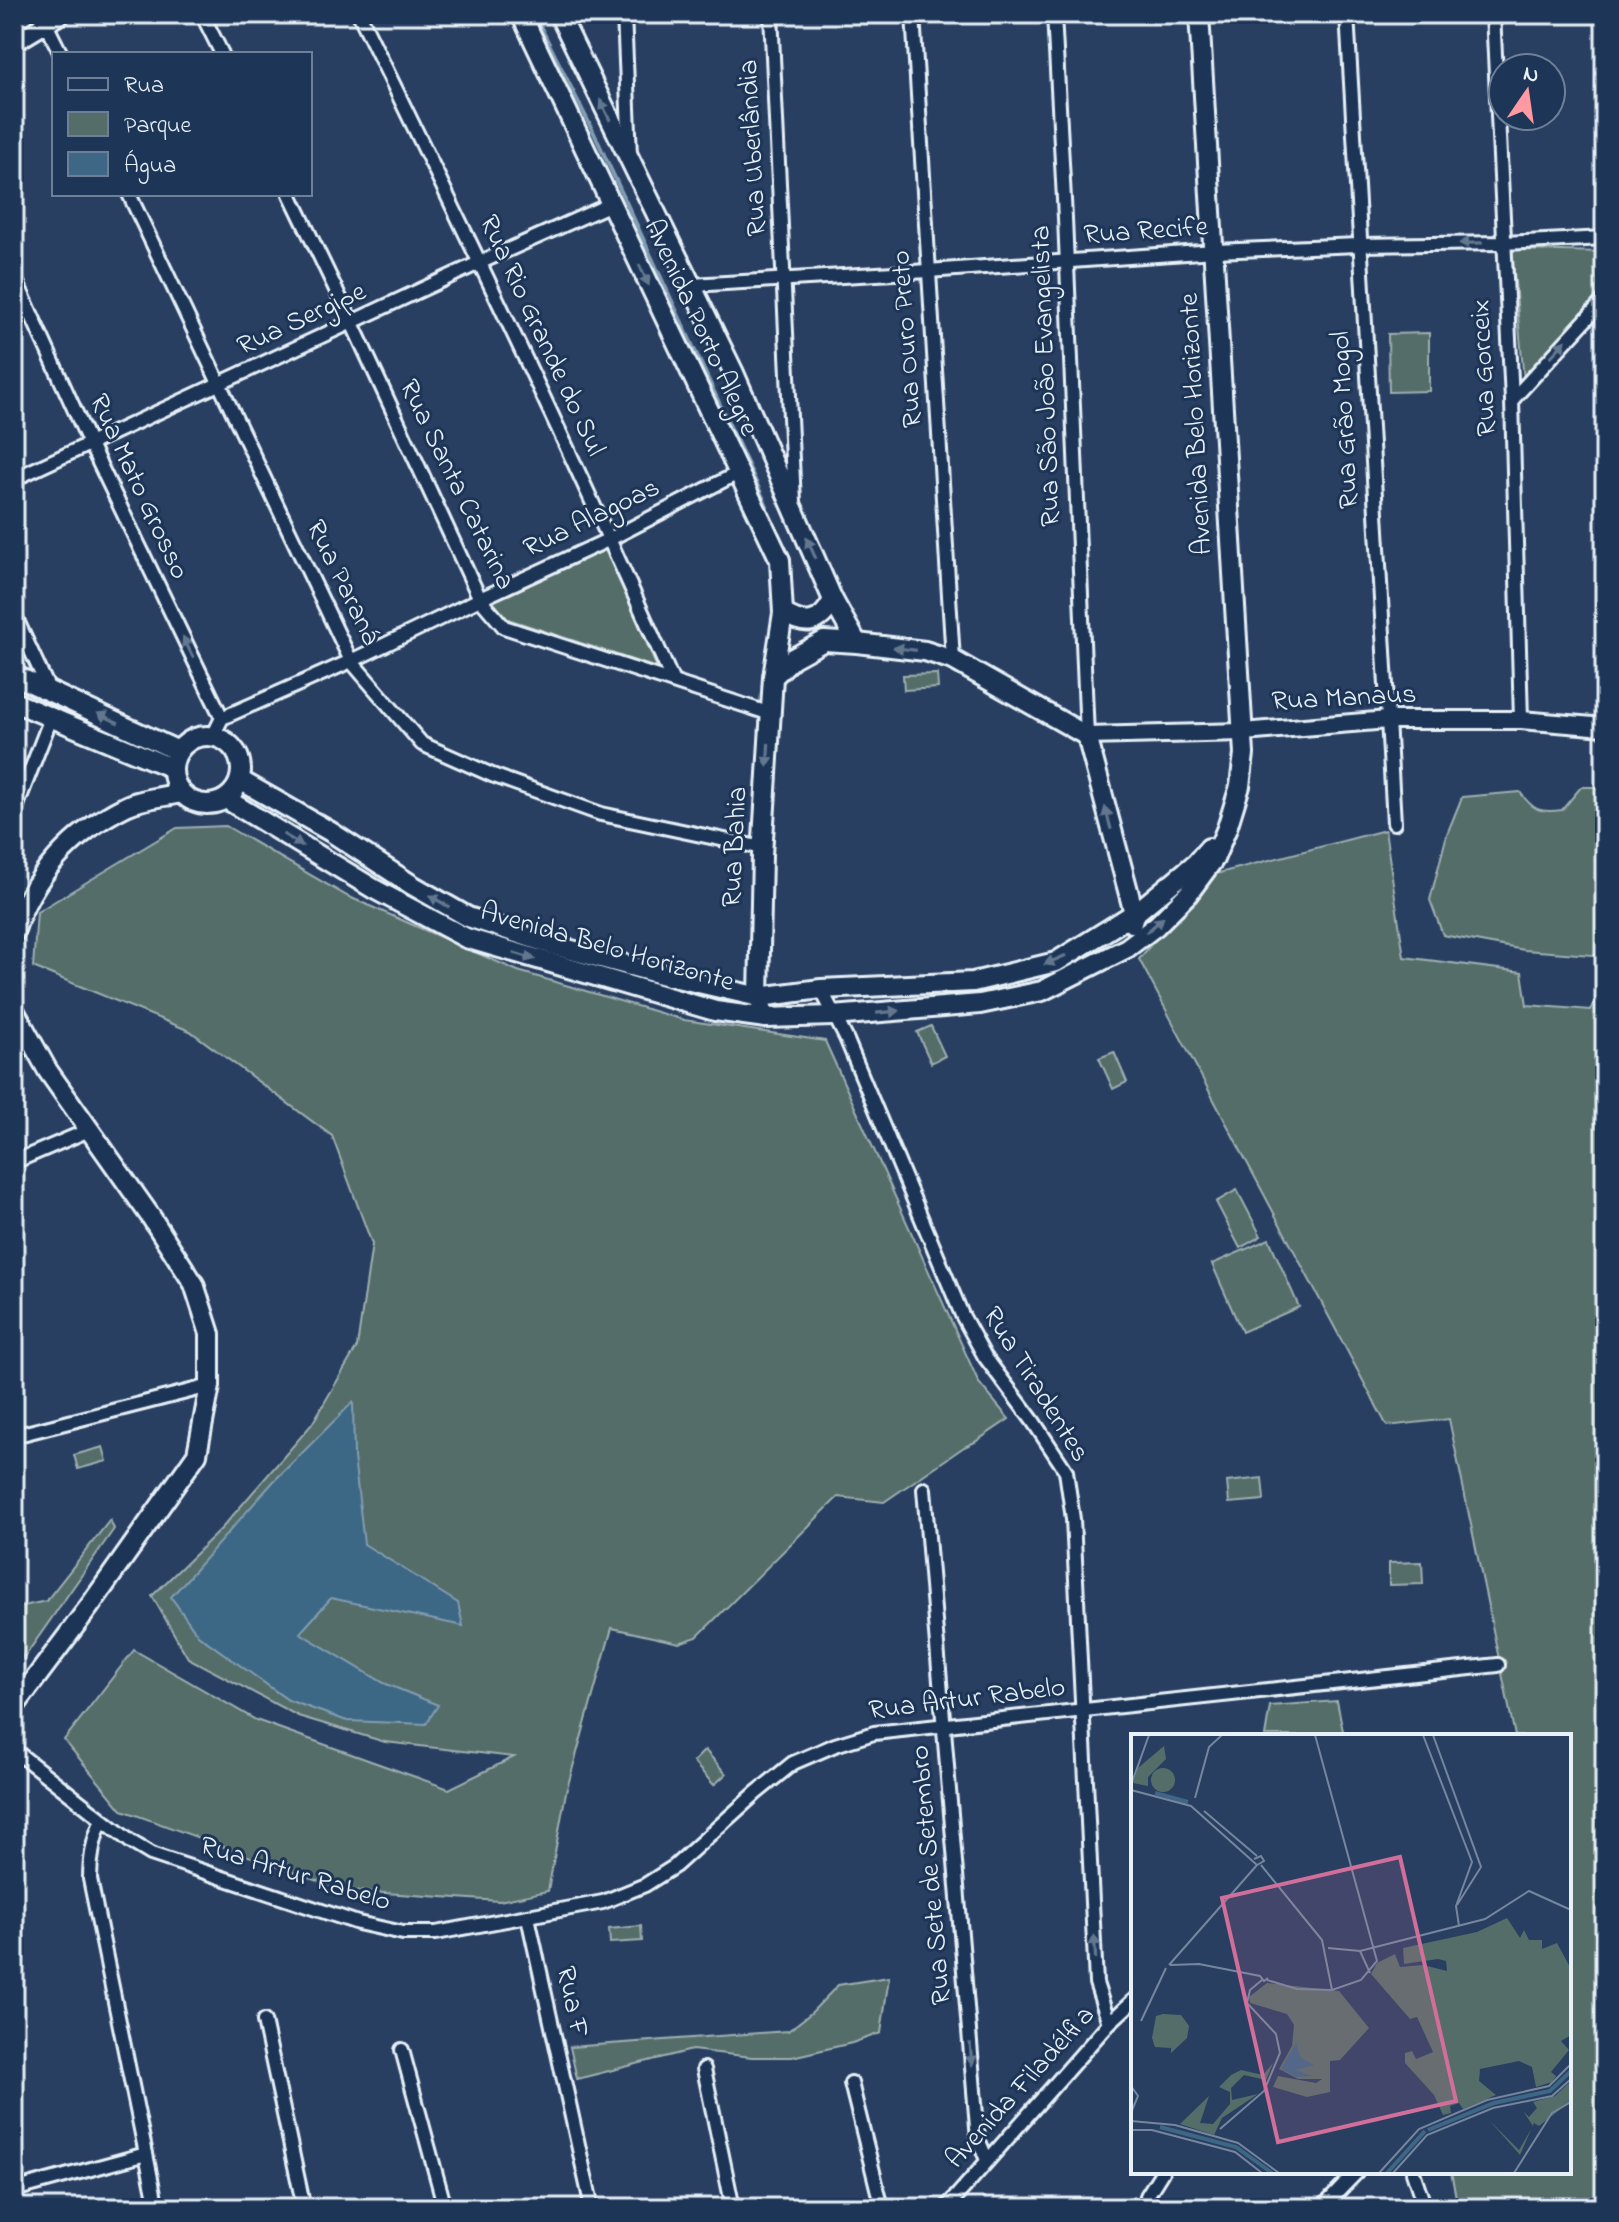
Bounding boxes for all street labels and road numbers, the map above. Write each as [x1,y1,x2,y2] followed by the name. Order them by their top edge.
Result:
[729,59,779,237] street label: Rua Uberlândia
[1082,207,1210,257] street label: Rua Recife
[467,209,615,463] street label: Rua Rio Grande do Sul
[632,213,768,444] street label: Avenida Porto Alegre
[1021,225,1073,527] street label: Rua São João Evangelista
[881,249,935,429] street label: Rua Ouro Preto
[231,272,374,368] street label: Rua Sergipe
[1170,291,1224,556] street label: Avenida Belo Horizonte
[1461,299,1509,437] street label: Rua Gorceix
[1321,330,1371,510] street label: Rua Grão Mogol
[387,373,525,597] street label: Rua Santa Catarina
[77,387,199,587] street label: Rua Mato Grosso
[517,468,667,570] street label: Rua Alagoas
[294,513,390,653] street label: Rua Paraná
[1271,675,1417,723] street label: Rua Manaus
[712,786,760,908] street label: Rua Bahia
[475,892,739,1004] street label: Avenida Belo Horizonte
[971,1299,1099,1471] street label: Rua Tiradentes
[866,1668,1068,1732] street label: Rua Artur Rabelo
[900,1743,964,2007] street label: Rua Sete de Setembro
[194,1826,396,1924] street label: Rua Artur Rabelo
[543,1963,599,2041] street label: Rua F
[936,1997,1106,2179] street label: Avenida Filadélfia

